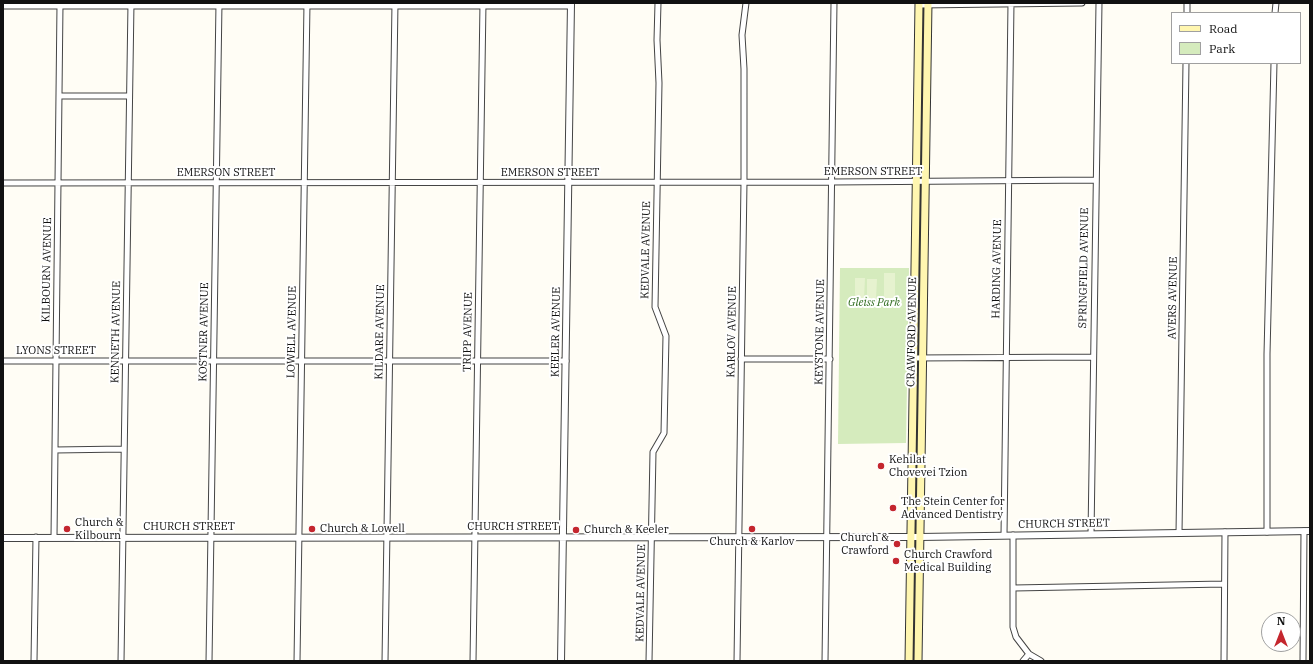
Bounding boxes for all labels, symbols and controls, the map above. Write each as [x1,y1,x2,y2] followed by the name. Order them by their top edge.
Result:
[1171,12,1301,64] legend
[1209,21,1238,36] text: Road
[1209,41,1235,56] text: Park
[824,165,922,179] street label: EMERSON STREET
[177,166,275,180] street label: EMERSON STREET
[501,166,599,180] street label: EMERSON STREET
[639,201,653,299] street label: KEDVALE AVENUE
[1076,208,1092,328] street label: SPRINGFIELD AVENUE
[39,217,55,323] street label: KILBOURN AVENUE
[990,219,1004,319] street label: HARDING AVENUE
[1166,256,1180,340] street label: AVERS AVENUE
[904,277,920,387] street label: CRAWFORD AVENUE
[812,279,828,385] street label: KEYSTONE AVENUE
[109,281,123,383] street label: KENNETH AVENUE
[197,282,211,382] street label: KOSTNER AVENUE
[373,284,387,380] street label: KILDARE AVENUE
[285,286,299,378] street label: LOWELL AVENUE
[725,286,739,378] street label: KARLOV AVENUE
[549,287,563,377] street label: KEELER AVENUE
[461,292,475,372] street label: TRIPP AVENUE
[848,296,900,310] park label: Gleiss Park
[16,344,96,358] street label: LYONS STREET
[889,453,968,479] place label: Kehilat Chovevei Tzion
[876,461,886,471] marker: Kehilat Chovevei Tzion
[901,495,1005,521] place label: The Stein Center for Advanced Dentistry
[888,503,898,513] marker: The Stein Center for Advanced Dentistry
[75,516,124,542] place label: Church & Kilbourn
[1018,517,1110,531] street label: CHURCH STREET
[143,520,235,534] street label: CHURCH STREET
[467,520,559,534] street label: CHURCH STREET
[320,522,405,536] place label: Church & Lowell
[584,523,669,537] place label: Church & Keeler
[62,524,72,534] marker: Church & Kilbourn
[307,524,317,534] marker: Church & Lowell
[747,524,757,534] marker: Church & Karlov
[571,525,581,535] marker: Church & Keeler
[840,531,889,557] place label: Church & Crawford
[710,535,794,549] place label: Church & Karlov
[892,539,902,549] marker: Church & Crawford
[634,544,648,642] street label: KEDVALE AVENUE
[904,548,993,574] place label: Church Crawford Medical Building
[891,556,901,566] marker: Church Crawford Medical Building
[1261,612,1301,652] north arrow
[1277,614,1285,628] text: N

